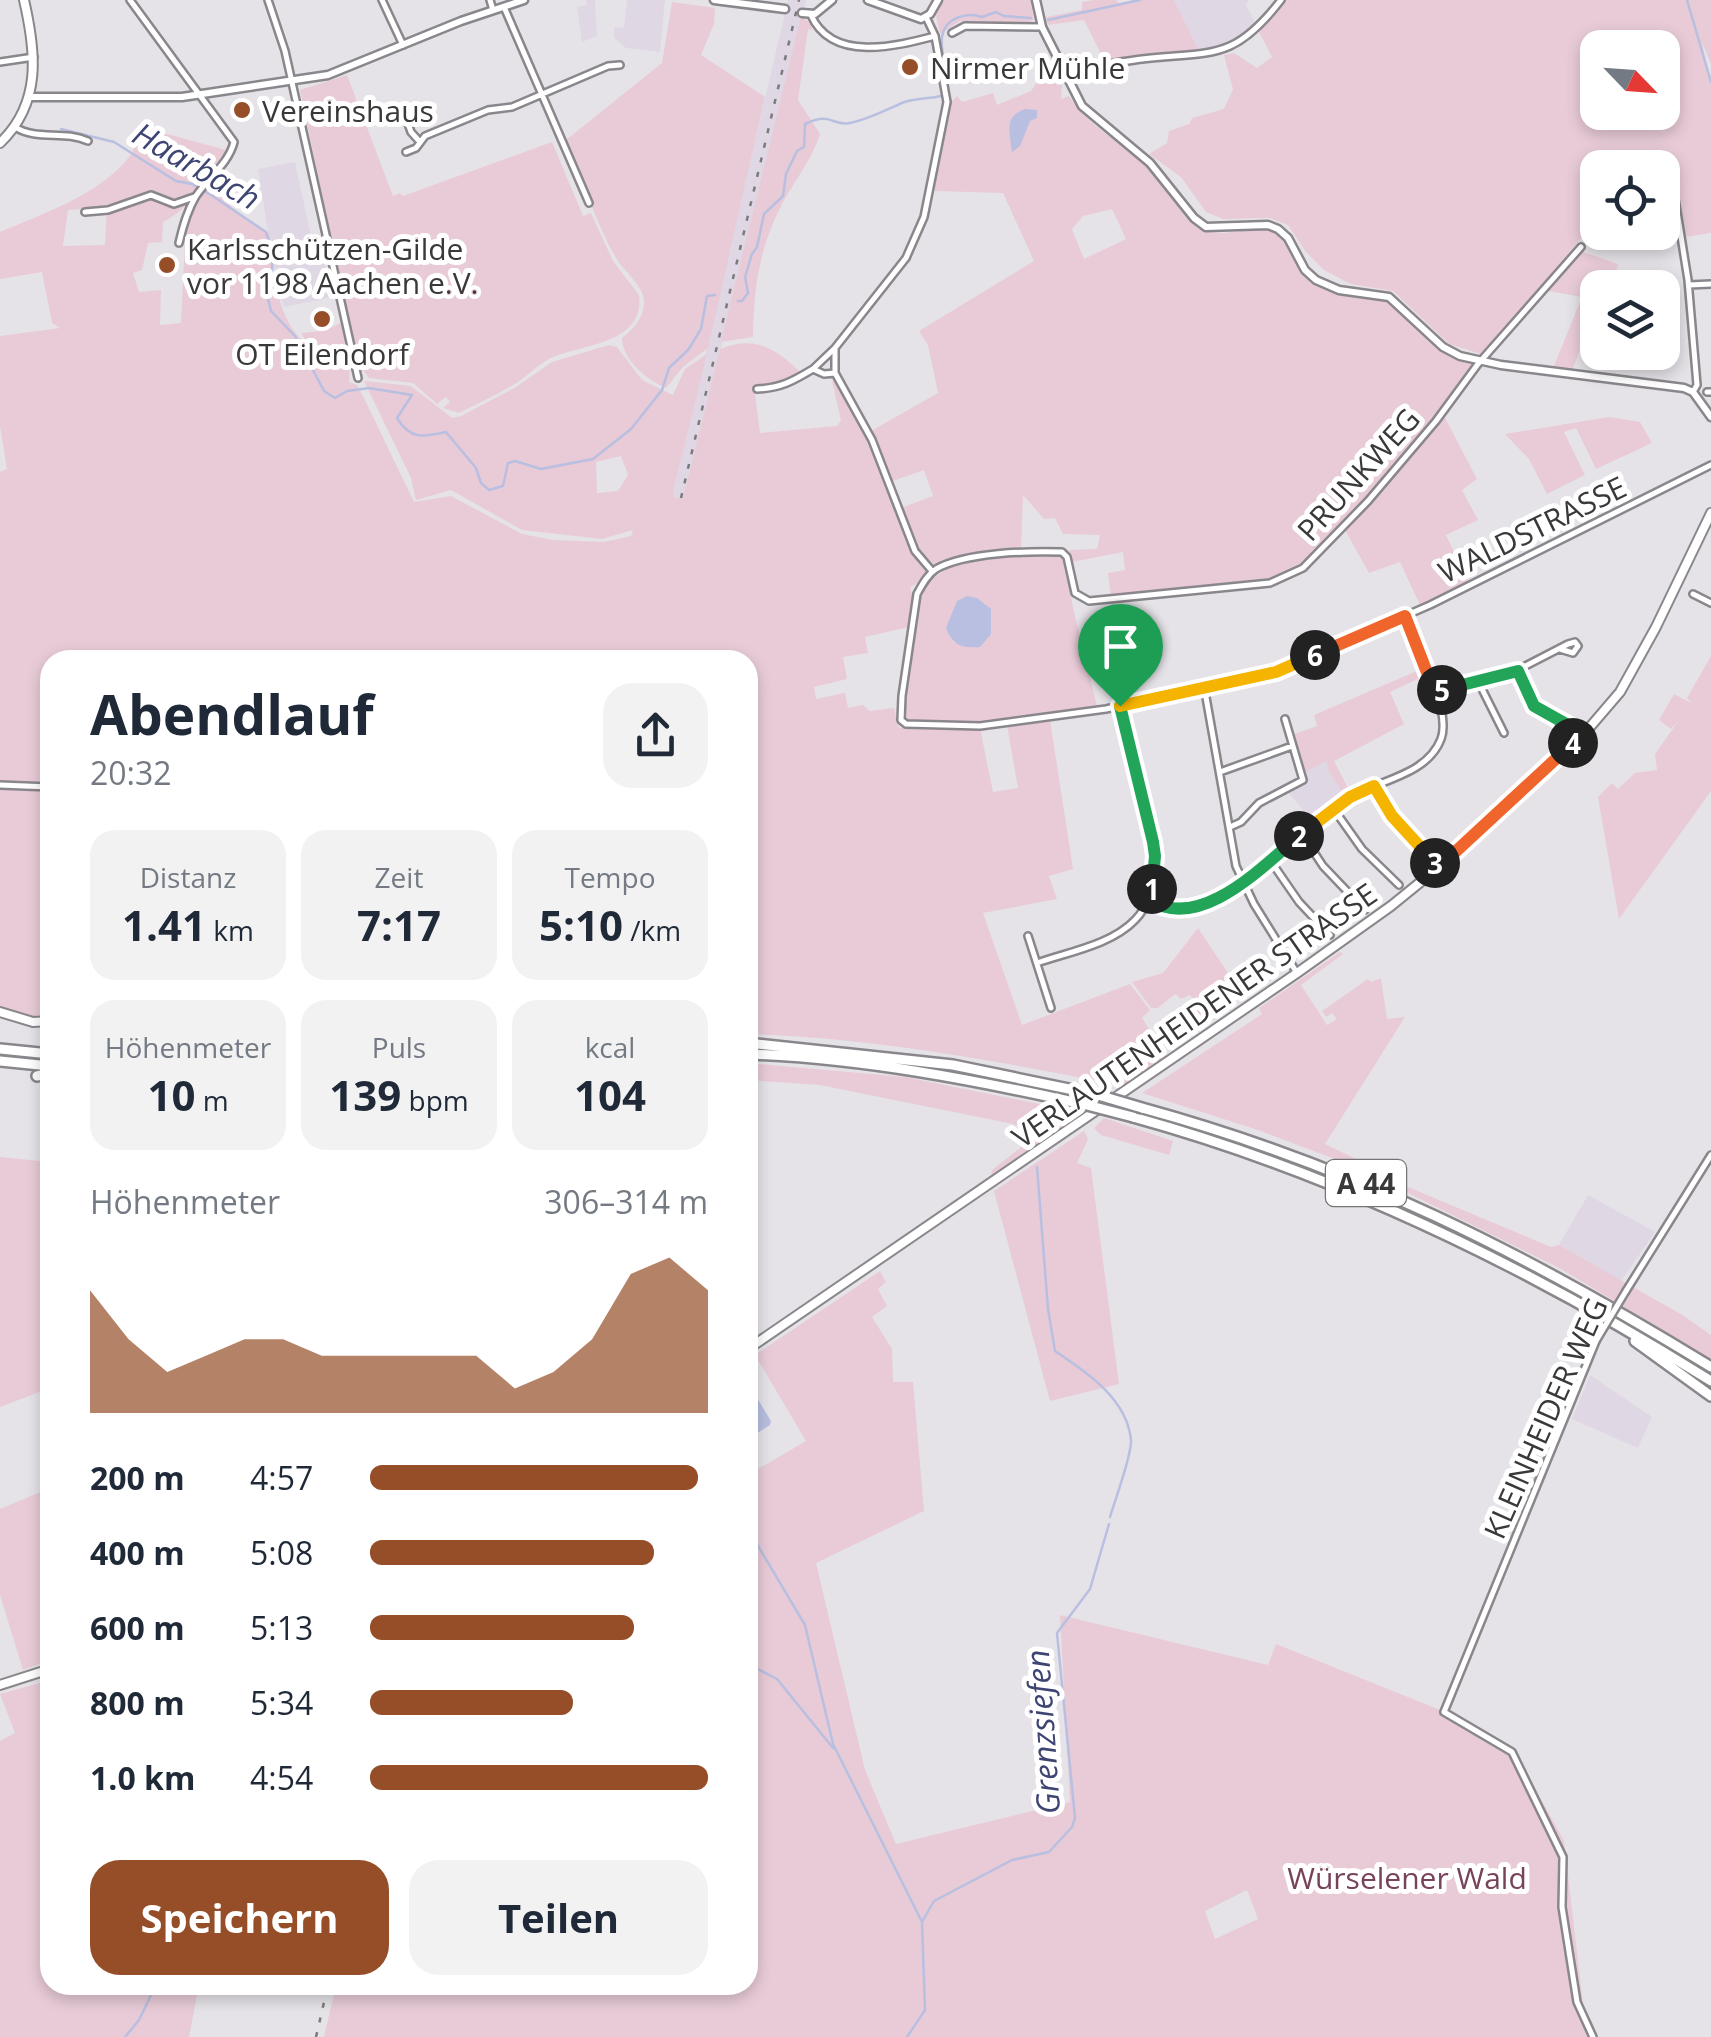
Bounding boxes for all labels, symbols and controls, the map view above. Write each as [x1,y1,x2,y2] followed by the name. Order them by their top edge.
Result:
[1580,30,1680,130] north arrow
[1580,30,1680,370] map controls
[930,47,1125,88] place label: Nirmer Mühle
[899,56,921,78] marker: Nirmer Mühle
[262,90,434,131] place label: Vereinshaus
[231,99,253,121] marker: Vereinshaus
[126,111,268,219] water label: Haarbach
[1580,150,1680,250] button: locate
[187,228,478,303] place label: Karlsschützen-Gilde vor 1198 Aachen e.V.
[156,254,178,276] marker: Karlsschützen-Gilde vor 1198 Aachen e.V.
[1580,270,1680,370] button: layers
[311,308,333,330] marker: OT Eilendorf
[235,333,411,374] place label: OT Eilendorf
[1287,399,1429,549] street label: PRUNKWEG
[1431,466,1633,592] street label: WALDSTRASSE
[1078,604,1163,707] pin
[1093,619,1148,674] icon: arrive
[1290,630,1340,680] pin: 6
[1307,636,1323,674] text: 6
[1417,665,1467,715] pin: 5
[1434,671,1450,709] text: 5
[90,676,374,751] text: Abendlauf
[603,683,708,788] button: share
[1548,718,1598,768] pin: 4
[1565,724,1581,762] text: 4
[90,751,172,794] text: 20:32
[1274,811,1324,861] pin: 2
[1291,817,1307,855] text: 2
[1410,838,1460,888] pin: 3
[1427,844,1443,882] text: 3
[140,858,236,896] text: Distanz
[375,858,423,896] text: Zeit
[564,858,656,896] text: Tempo
[1127,864,1177,914] pin: 1
[1144,870,1160,908] text: 1
[1003,873,1385,1157] street label: VERLAUTENHEIDENER STRASSE
[122,896,206,953] text: 1.41
[357,896,441,953] text: 7:17
[539,896,623,953] text: 5:10
[206,911,254,949] text: km
[623,911,681,949] text: /km
[105,1028,271,1066] text: Höhenmeter
[372,1028,426,1066] text: Puls
[585,1028,635,1066] text: kcal
[147,1066,195,1123] text: 10
[329,1066,401,1123] text: 139
[574,1066,646,1123] text: 104
[195,1081,229,1119] text: m
[401,1081,469,1119] text: bpm
[1326,1160,1406,1206] road number: A 44
[90,1180,280,1223] text: Höhenmeter
[544,1180,708,1223] text: 306–314 m
[1473,1291,1617,1545] street label: KLEINHEIDER WEG
[90,1456,185,1499] text: 200 m
[250,1456,313,1499] text: 4:57
[90,1531,185,1574] text: 400 m
[250,1531,313,1574] text: 5:08
[90,1606,185,1649] text: 600 m
[250,1606,313,1649] text: 5:13
[1015,1648,1069,1816] water label: Grenzsiefen
[90,1681,185,1724] text: 800 m
[250,1681,313,1724] text: 5:34
[90,1756,195,1799] text: 1.0 km
[250,1756,313,1799] text: 4:54
[1287,1857,1527,1898] park label: Würselener Wald
[90,1860,389,1975] button: Speichern
[409,1860,708,1975] button: Teilen

